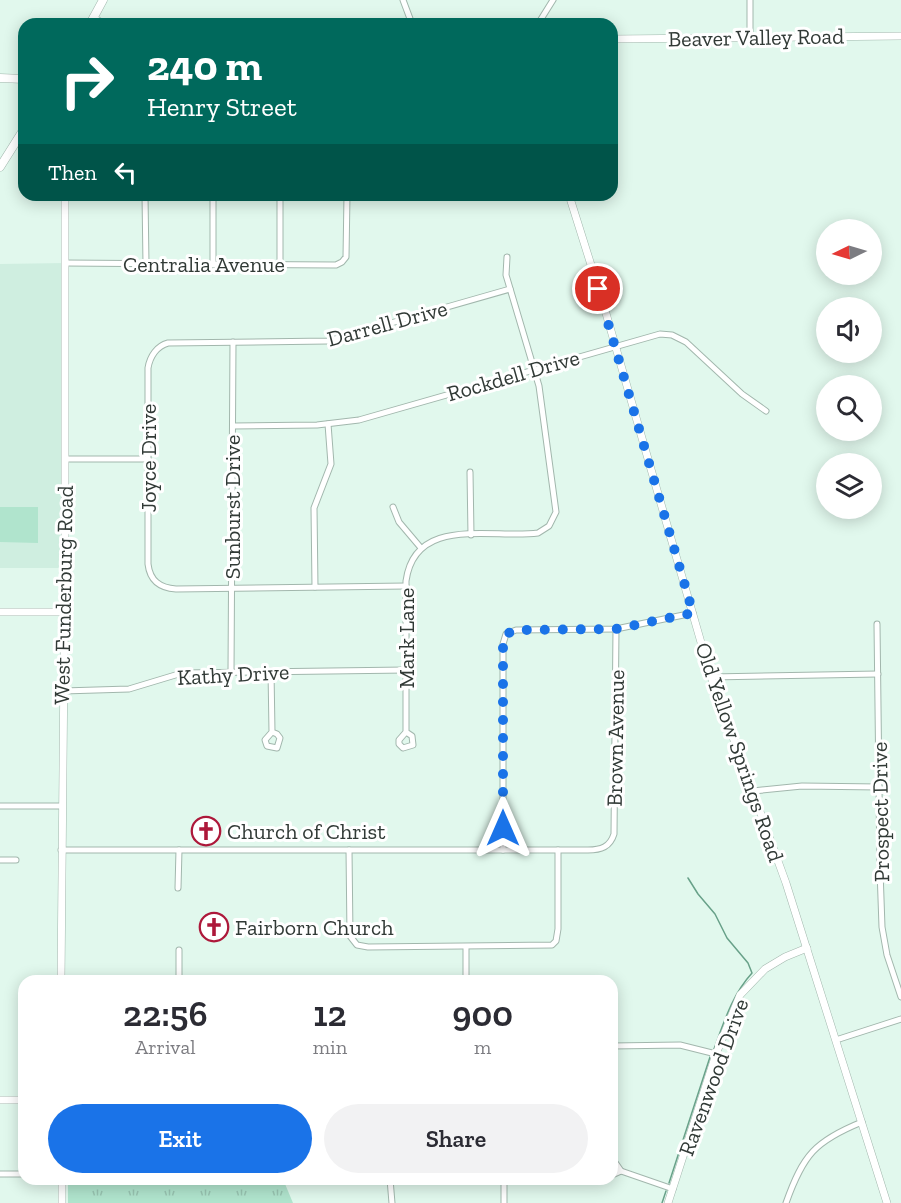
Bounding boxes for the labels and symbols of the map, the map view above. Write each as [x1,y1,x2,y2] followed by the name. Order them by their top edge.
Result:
[668,22,844,53] street label: Beaver Valley Road
[816,219,882,285] north arrow
[123,251,285,278] street label: Centralia Avenue
[572,263,623,314] pin
[324,294,450,352] street label: Darrell Drive
[444,344,583,407] street label: Rockdell Drive
[135,404,162,512] street label: Joyce Drive
[219,435,246,579] street label: Sunburst Drive
[48,485,79,705] street label: West Funderburg Road
[393,588,420,688] street label: Mark Lane
[689,639,790,865] street label: Old Yellow Springs Road
[176,658,290,691] street label: Kathy Drive
[601,669,630,807] street label: Brown Avenue
[866,742,895,882] street label: Prospect Drive
[471,796,535,860] position arrow
[190,815,222,847] church icon: Church of Christ
[227,818,386,845] place label: Church of Christ
[198,911,230,943] church icon: Fairborn Church
[235,914,394,941] place label: Fairborn Church
[673,995,754,1159] street label: Ravenwood Drive

